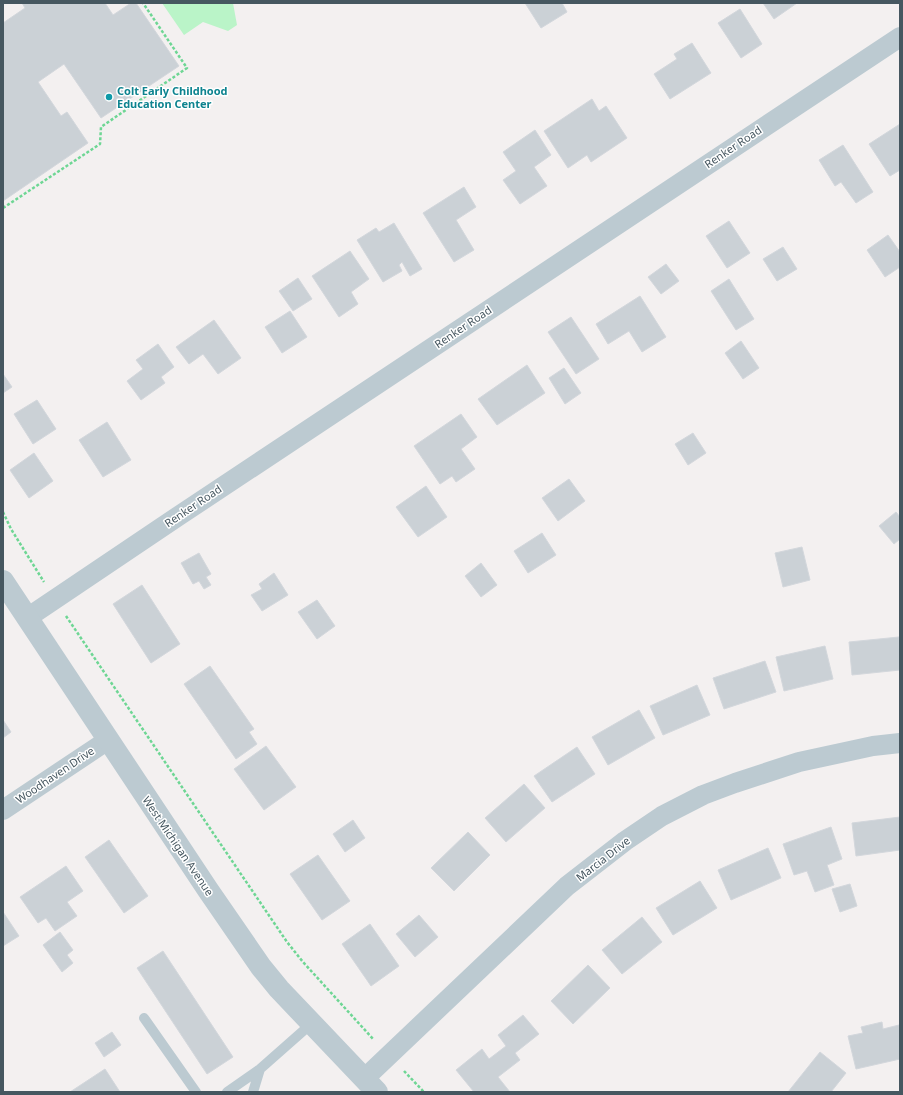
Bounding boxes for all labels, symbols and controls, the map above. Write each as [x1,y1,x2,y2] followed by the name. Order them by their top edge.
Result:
[117,83,228,111] place label: Colt Early Childhood Education Center
[104,92,114,102] marker: Colt Early Childhood Education Center
[701,122,764,171] street label: Renker Road
[431,302,494,351] street label: Renker Road
[161,481,224,530] street label: Renker Road
[13,743,97,806] street label: Woodhaven Drive
[139,793,217,899] street label: West Michigan Avenue
[573,833,633,884] street label: Marcia Drive

